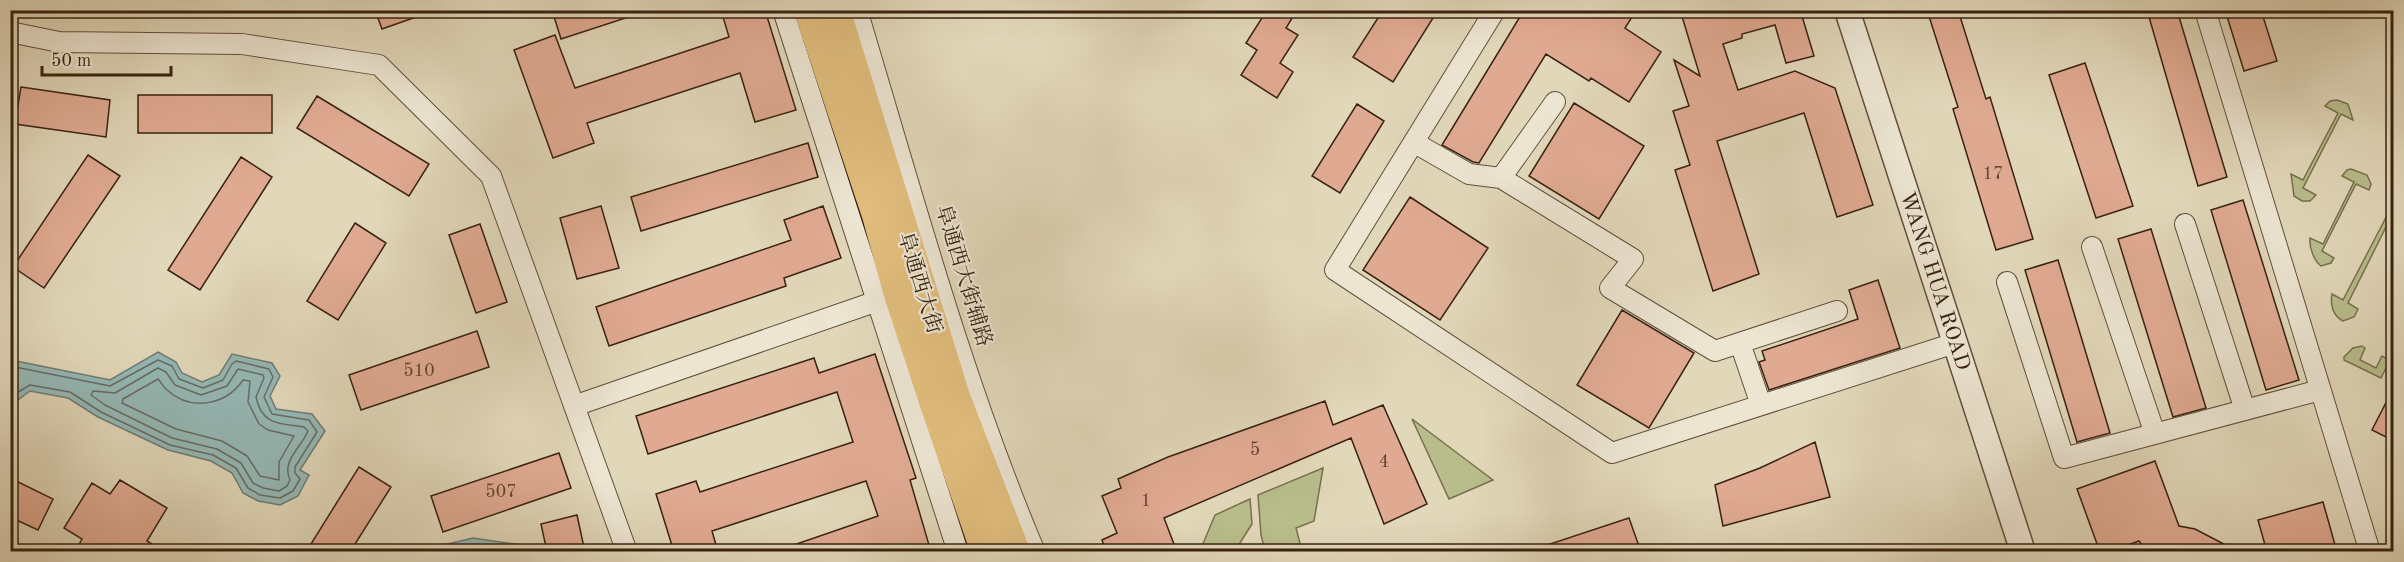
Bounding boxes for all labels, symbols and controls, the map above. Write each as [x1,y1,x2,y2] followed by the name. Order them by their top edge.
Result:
[42,39,171,77] scale bar
[51,52,91,70] text: 50 m
[1983,165,2003,183] house number: 17
[1896,189,1974,373] street label: WANG HUA ROAD
[931,202,996,349] street label: 阜通西大街辅路
[894,229,946,336] street label: 阜通西大街
[403,362,435,380] house number: 510
[1250,441,1260,459] house number: 5
[1379,453,1389,471] house number: 4
[485,483,517,501] house number: 507
[1141,492,1151,510] house number: 1

